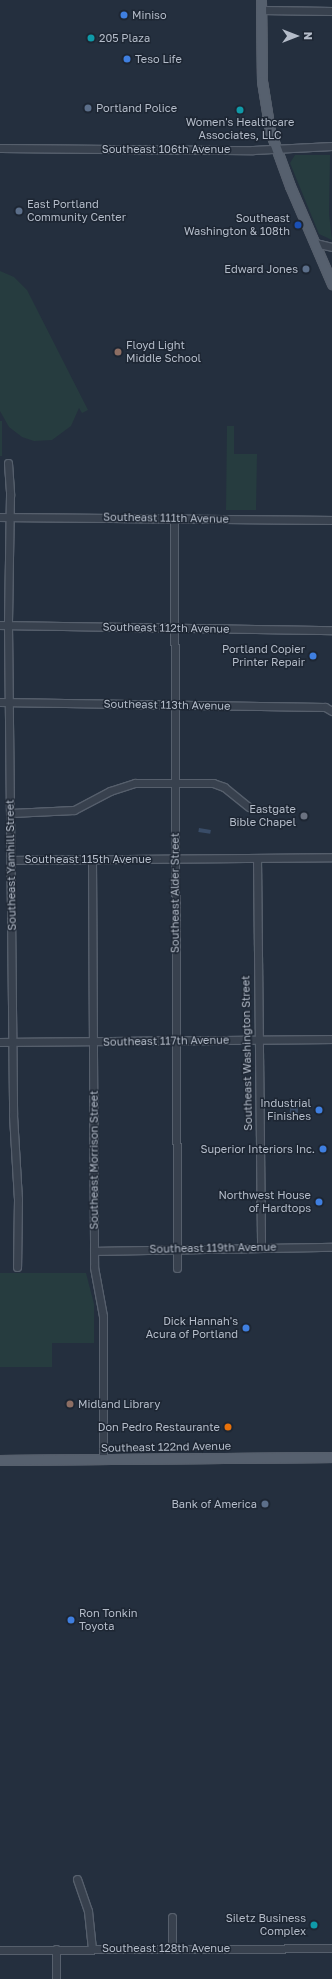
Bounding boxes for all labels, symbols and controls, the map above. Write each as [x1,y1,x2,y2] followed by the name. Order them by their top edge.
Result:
[132,8,167,22] place label: Miniso
[119,10,129,20] marker: Miniso
[276,16,316,56] north arrow
[99,31,150,45] place label: 205 Plaza
[302,32,315,40] text: N
[86,33,96,43] marker: 205 Plaza
[135,52,182,66] place label: Teso Life
[122,54,132,64] marker: Teso Life
[96,101,177,115] place label: Portland Police
[83,103,93,113] marker: Portland Police
[235,105,245,115] marker: Women's Healthcare Associates, LLC
[186,116,294,142] place label: Women's Healthcare Associates, LLC
[102,142,230,156] street label: Southeast 106th Avenue
[27,198,126,224] place label: East Portland Community Center
[14,206,24,216] marker: East Portland Community Center
[184,212,290,238] place label: Southeast Washington & 108th
[293,220,303,230] marker: Southeast Washington & 108th
[224,262,298,276] place label: Edward Jones
[301,264,311,274] marker: Edward Jones
[126,339,201,365] place label: Floyd Light Middle School
[113,347,123,357] marker: Floyd Light Middle School
[103,510,229,526] street label: Southeast 111th Avenue
[102,620,230,636] street label: Southeast 112th Avenue
[222,643,305,669] place label: Portland Copier Printer Repair
[308,651,318,661] marker: Portland Copier Printer Repair
[103,697,231,713] street label: Southeast 113th Avenue
[3,799,19,931] street label: Southeast Yamhill Street
[229,803,296,829] place label: Eastgate Bible Chapel
[299,811,309,821] marker: Eastgate Bible Chapel
[168,833,182,953] street label: Southeast Alder Street
[25,852,151,866] street label: Southeast 115th Avenue
[239,975,255,1131] street label: Southeast Washington Street
[103,1033,229,1049] street label: Southeast 117th Avenue
[87,1090,101,1230] street label: Southeast Morrison Street
[260,1097,311,1123] place label: Industrial Finishes
[314,1105,324,1115] marker: Industrial Finishes
[200,1142,315,1156] place label: Superior Interiors Inc.
[318,1144,328,1154] marker: Superior Interiors Inc.
[218,1189,311,1215] place label: Northwest House of Hardtops
[314,1197,324,1207] marker: Northwest House of Hardtops
[149,1240,277,1256] street label: Southeast 119th Avenue
[146,1315,238,1341] place label: Dick Hannah's Acura of Portland
[241,1323,251,1333] marker: Dick Hannah's Acura of Portland
[78,1397,160,1411] place label: Midland Library
[65,1399,75,1409] marker: Midland Library
[98,1420,220,1434] place label: Don Pedro Restaurante
[223,1422,233,1432] marker: Don Pedro Restaurante
[101,1439,231,1455] street label: Southeast 122nd Avenue
[171,1497,257,1511] place label: Bank of America
[260,1499,270,1509] marker: Bank of America
[79,1607,138,1633] place label: Ron Tonkin Toyota
[66,1615,76,1625] marker: Ron Tonkin Toyota
[226,1912,306,1938] place label: Siletz Business Complex
[309,1920,319,1930] marker: Siletz Business Complex
[102,1941,230,1955] street label: Southeast 128th Avenue

